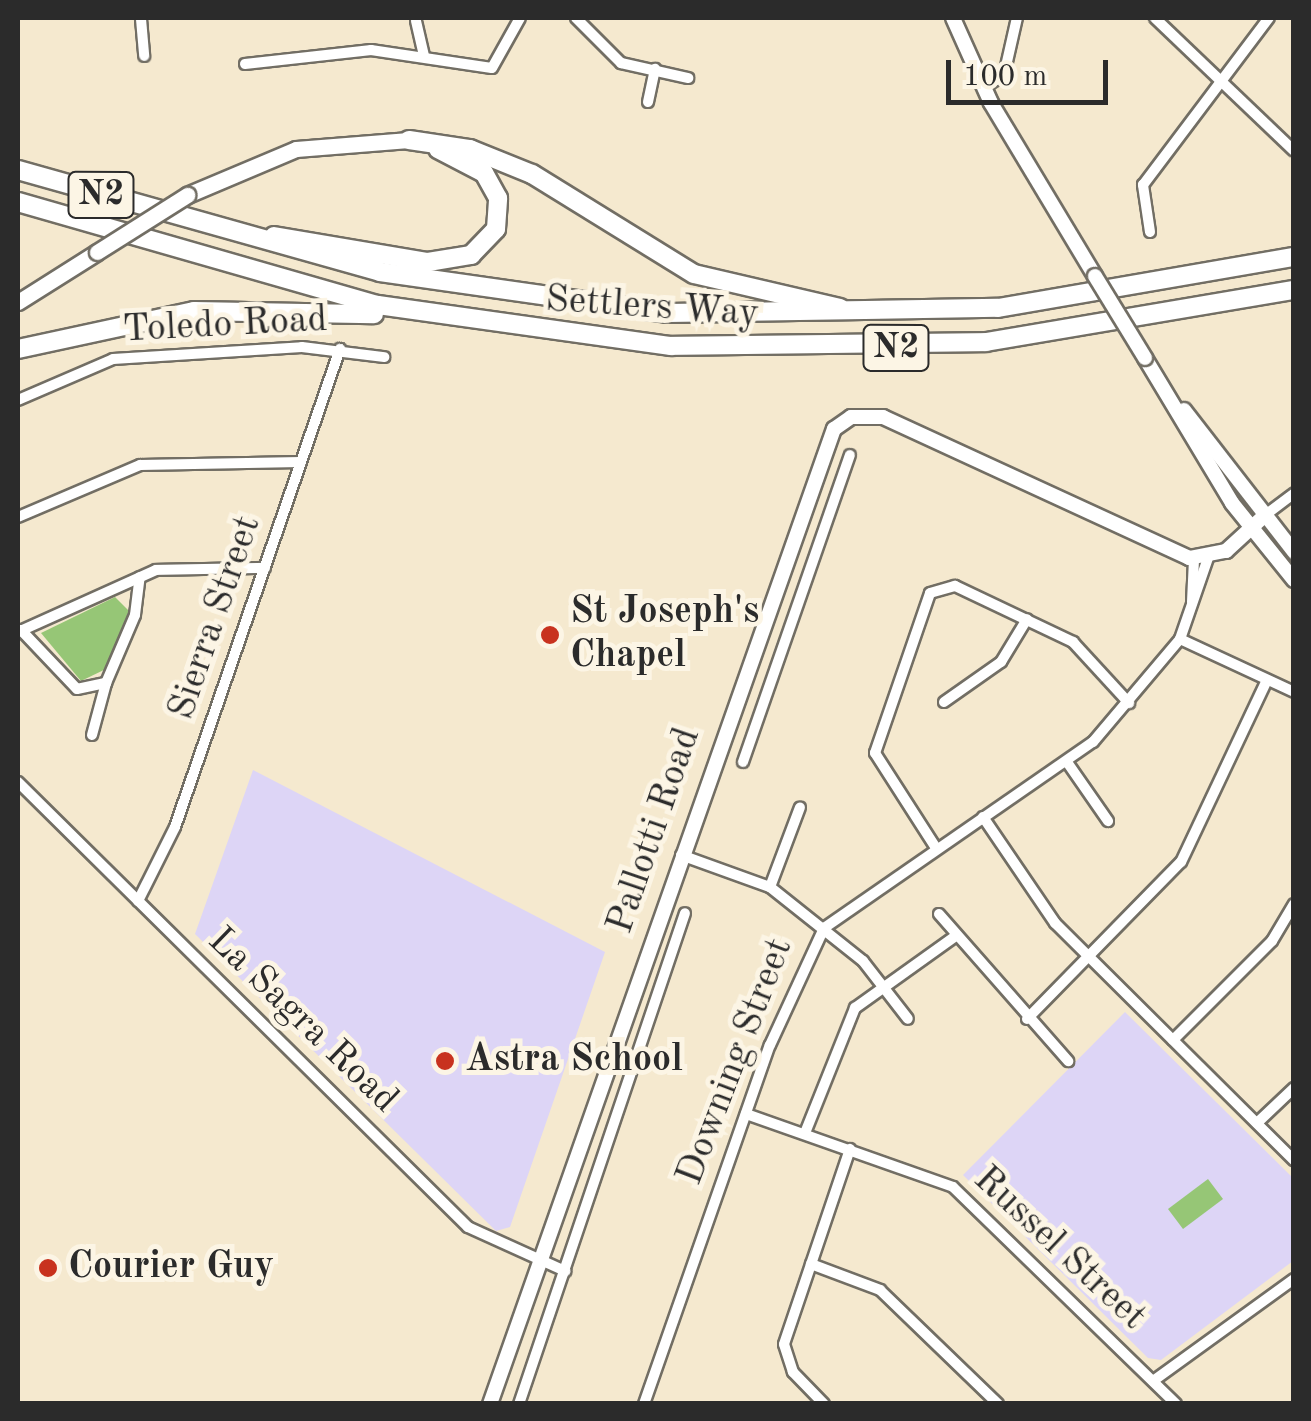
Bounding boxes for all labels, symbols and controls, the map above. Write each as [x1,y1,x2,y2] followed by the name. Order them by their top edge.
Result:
[951,40,1114,102] scale bar
[963,62,1047,92] text: 100 m
[66,165,136,225] road number: N2
[544,278,760,338] street label: Settlers Way
[121,298,329,354] street label: Toledo Road
[861,318,931,378] road number: N2
[160,510,272,726] street label: Sierra Street
[570,590,759,679] place label: St Joseph's Chapel
[539,624,561,646] marker: St Joseph's Chapel
[599,722,711,940] street label: Pallotti Road
[197,919,407,1123] street label: La Sagra Road
[668,932,804,1192] street label: Downing Street
[465,1038,683,1084] place label: Astra School
[434,1050,456,1072] marker: Astra School
[963,1157,1155,1341] street label: Russel Street
[68,1245,274,1291] place label: Courier Guy
[37,1257,59,1279] marker: Courier Guy

